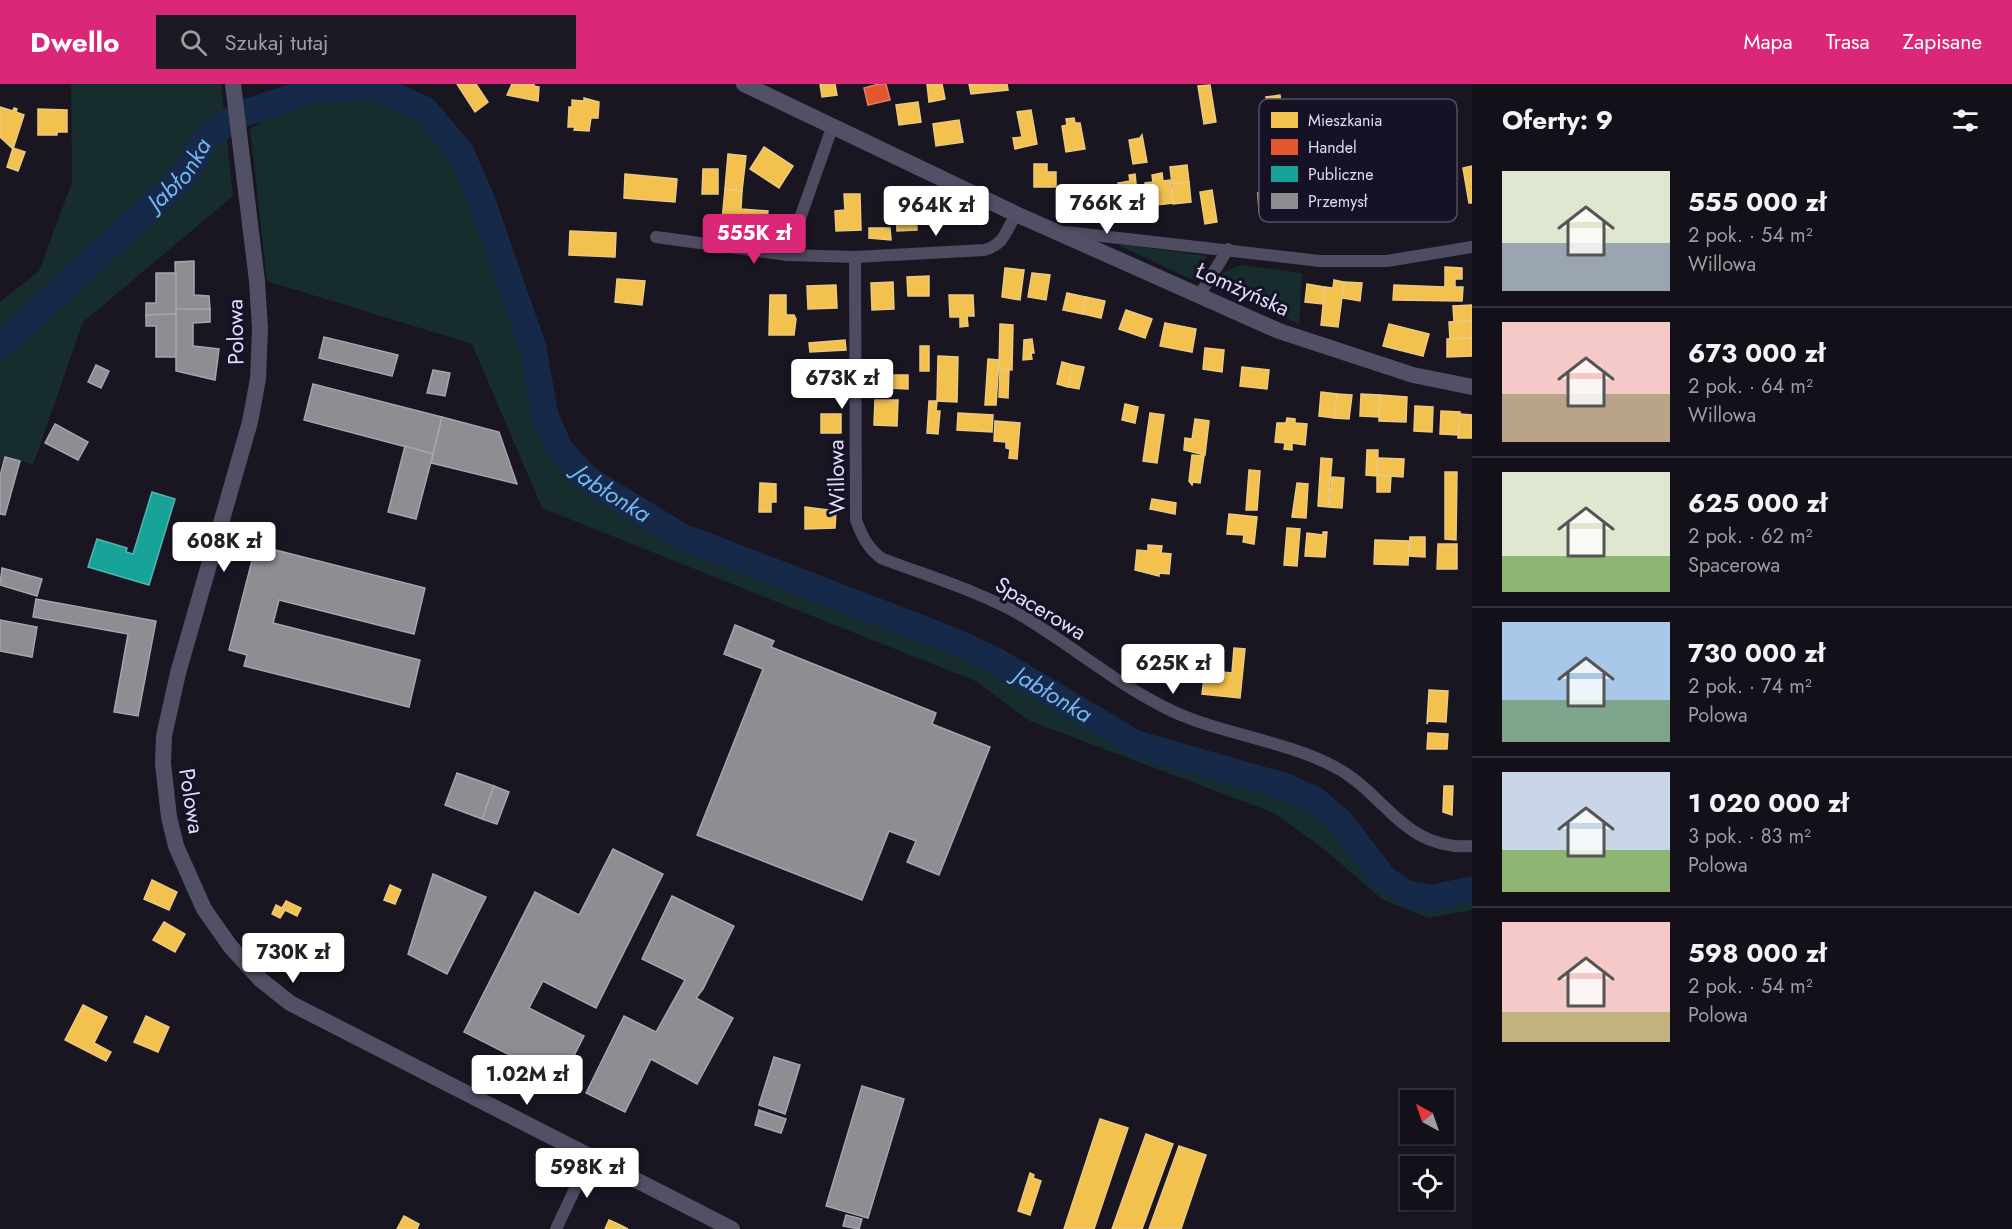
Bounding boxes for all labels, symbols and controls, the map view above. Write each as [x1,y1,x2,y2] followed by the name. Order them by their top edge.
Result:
[156,15,576,69] search box
[30,22,120,63] text: Dwello
[177,26,210,59] icon: search
[225,26,329,58] text: Szukaj tutaj
[1743,27,1793,57] text: Mapa
[1826,27,1870,57] text: Trasa
[1903,27,1982,57] text: Zapisane
[1259,99,1457,222] legend
[1502,101,1613,139] text: Oferty: 9
[1949,104,1982,137] icon: filters
[1308,109,1382,132] text: Mieszkania
[136,131,220,221] water label: Jabłonka
[1308,136,1357,159] text: Handel
[1308,163,1373,186] text: Publiczne
[1688,183,1826,221] text: 555 000 zł
[1052,184,1162,235] pin: 766K zł
[881,186,991,237] pin: 964K zł
[1070,189,1144,218] text: 766K zł
[1308,190,1369,213] text: Przemysł
[898,191,974,220] text: 964K zł
[1550,195,1622,267] icon: home
[699,214,809,265] pin: 555K zł
[717,219,791,248] text: 555K zł
[1688,221,1813,250] text: 2 pok. · 54 m²
[1688,250,1756,279] text: Willowa
[1190,254,1295,324] street label: Łomżyńska
[218,299,252,365] street label: Polowa
[1688,334,1825,372] text: 673 000 zł
[1550,346,1622,418] icon: home
[787,359,897,410] pin: 673K zł
[805,364,879,393] text: 673K zł
[1688,372,1813,401] text: 2 pok. · 64 m²
[1688,401,1756,430] text: Willowa
[819,439,853,515] street label: Willowa
[562,454,658,531] water label: Jabłonka
[1688,484,1827,522] text: 625 000 zł
[1550,496,1622,568] icon: home
[169,522,279,573] pin: 608K zł
[1688,522,1813,551] text: 2 pok. · 62 m²
[187,527,261,556] text: 608K zł
[1688,551,1780,580] text: Spacerowa
[989,568,1093,648] street label: Spacerowa
[1688,634,1825,672] text: 730 000 zł
[1118,644,1228,695] pin: 625K zł
[1550,646,1622,718] icon: home
[1135,649,1211,678] text: 625K zł
[1004,655,1099,731] water label: Jabłonka
[1688,672,1812,701] text: 2 pok. · 74 m²
[1688,701,1748,730] text: Polowa
[171,766,213,836] street label: Polowa
[1688,784,1848,822] text: 1 020 000 zł
[1550,796,1622,868] icon: home
[1688,822,1811,851] text: 3 pok. · 83 m²
[1688,851,1748,880] text: Polowa
[238,933,348,984] pin: 730K zł
[1688,934,1826,972] text: 598 000 zł
[256,938,330,967] text: 730K zł
[1550,946,1622,1018] icon: home
[1688,972,1813,1001] text: 2 pok. · 54 m²
[1688,1001,1748,1030] text: Polowa
[465,1055,589,1106] pin: 1.02M zł
[486,1060,568,1089] text: 1.02M zł
[1400,1090,1454,1144] north arrow
[1400,1090,1454,1210] map controls
[532,1148,642,1199] pin: 598K zł
[550,1153,624,1182] text: 598K zł
[1400,1156,1454,1210] button: locate

